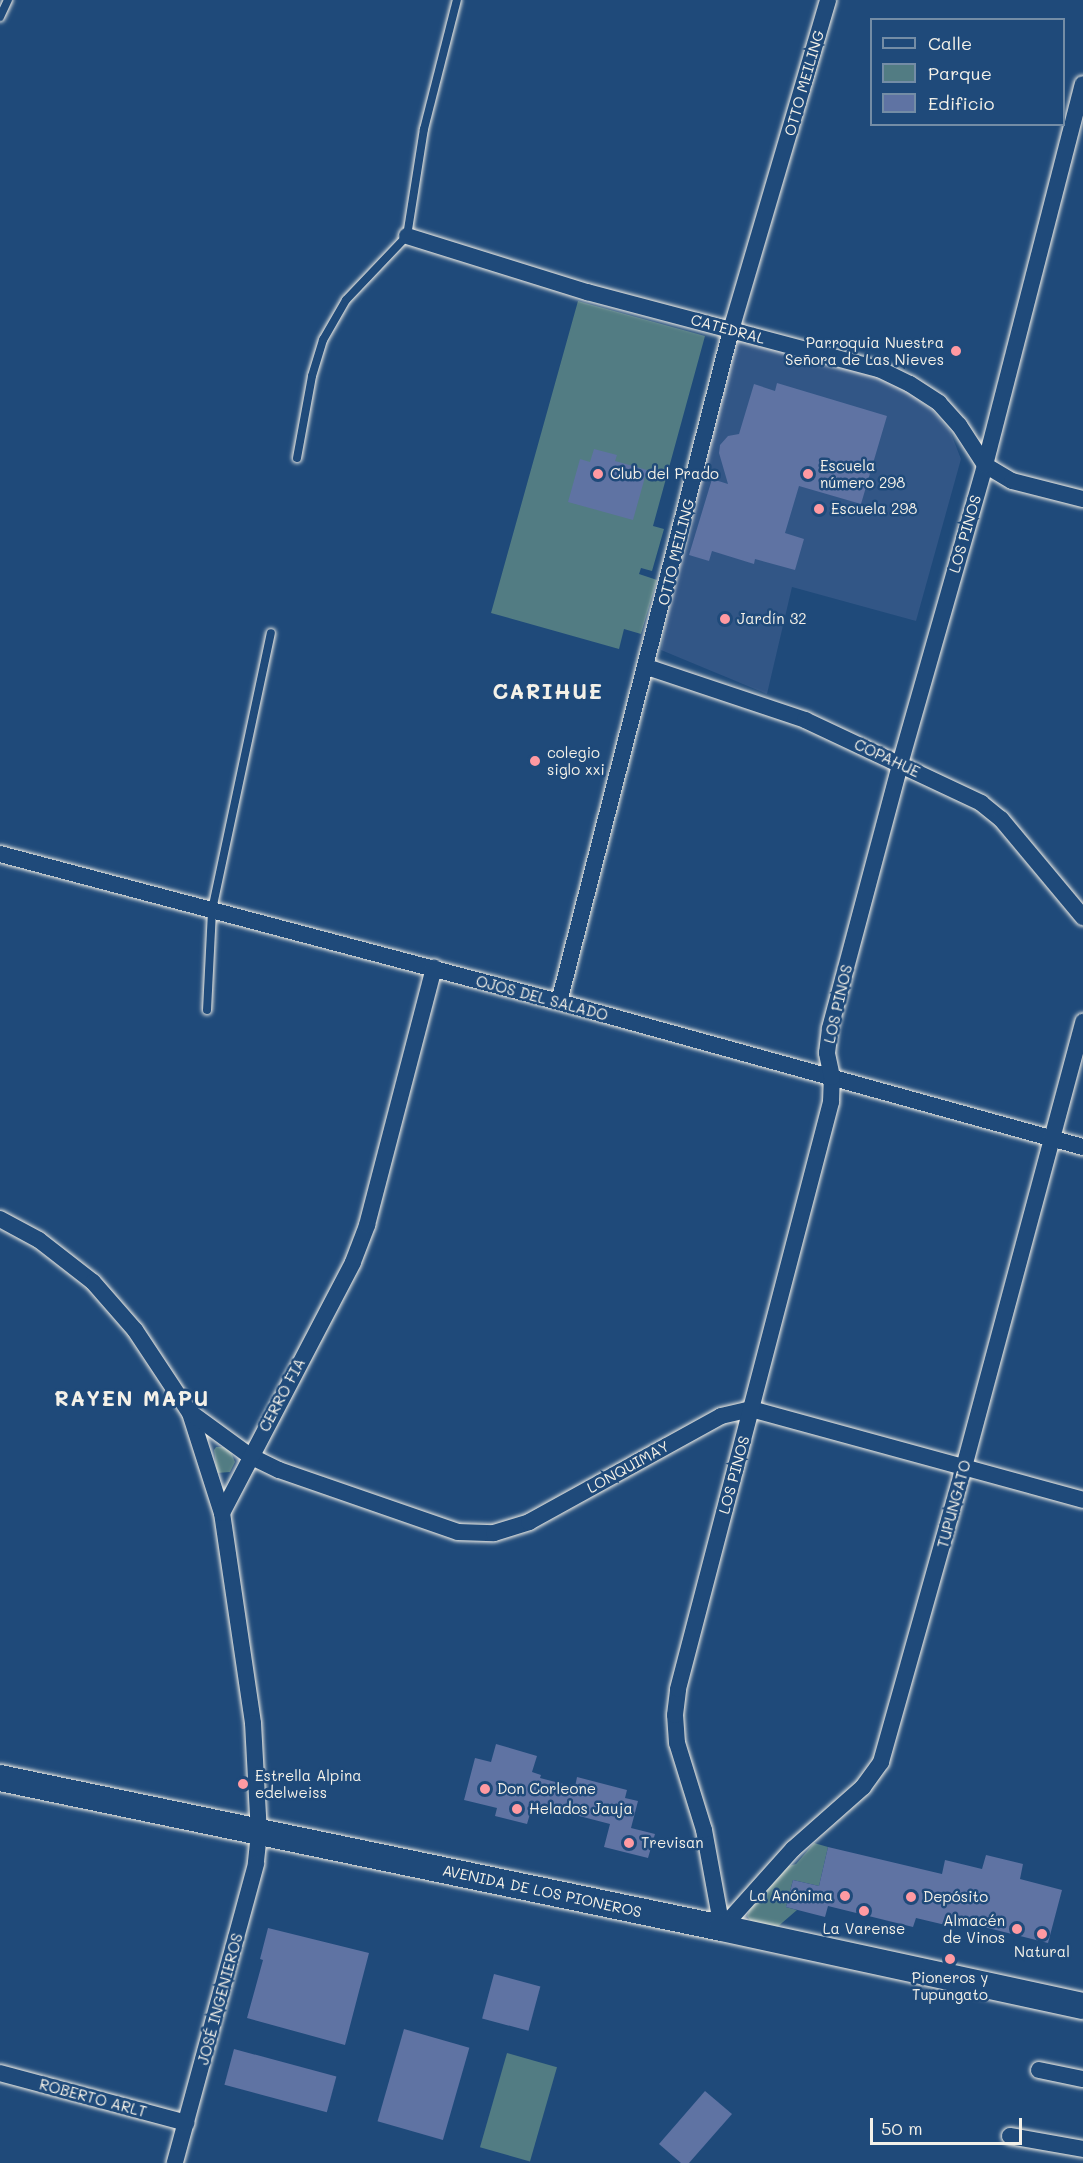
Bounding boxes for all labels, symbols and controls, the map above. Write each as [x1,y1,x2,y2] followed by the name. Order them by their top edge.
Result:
[870,18,1065,126] legend
[780,28,828,138] street label: OTTO MEILING
[928,31,972,55] text: Calle
[928,61,992,85] text: Parque
[928,91,995,115] text: Edificio
[689,310,767,348] street label: CATEDRAL
[785,333,944,368] place label: Parroquia Nuestra Señora de Las Nieves
[949,344,963,358] marker: Parroquia Nuestra Señora de Las Nieves
[820,456,905,491] place label: Escuela número 298
[610,465,719,483] place label: Club del Prado
[591,467,605,481] marker: Club del Prado
[801,467,815,481] marker: Escuela número 298
[945,493,985,575] street label: LOS PINOS
[654,497,698,607] street label: OTTO MEILING
[831,500,917,518] place label: Escuela 298
[812,502,826,516] marker: Escuela 298
[737,610,807,628] place label: Jardín 32
[718,612,732,626] marker: Jardín 32
[492,678,604,704] district label: CARIHUE
[851,735,923,781] street label: COPAHUE
[547,743,605,778] place label: colegio siglo xxi
[528,754,542,768] marker: colegio siglo xxi
[820,963,856,1045] street label: LOS PINOS
[474,972,610,1024] street label: OJOS DEL SALADO
[255,1355,309,1435] street label: CERRO FIA
[54,1385,210,1411] district label: RAYEN MAPU
[715,1434,753,1516] street label: LOS PINOS
[584,1437,672,1497] street label: LONQUIMAY
[934,1458,974,1550] street label: TUPUNGATO
[255,1766,362,1801] place label: Estrella Alpina edelweiss
[236,1777,250,1791] marker: Estrella Alpina edelweiss
[497,1780,596,1798] place label: Don Corleone
[478,1782,492,1796] marker: Don Corleone
[529,1800,633,1818] place label: Helados Jauja
[510,1802,524,1816] marker: Helados Jauja
[641,1834,704,1852] place label: Trevisan
[622,1836,636,1850] marker: Trevisan
[441,1861,643,1921] street label: AVENIDA DE LOS PIONEROS
[749,1887,833,1905] place label: La Anónima
[923,1888,988,1906] place label: Depósito
[838,1889,852,1903] marker: La Anónima
[904,1890,918,1904] marker: Depósito
[857,1904,871,1918] marker: La Varense
[943,1911,1005,1946] place label: Almacén de Vinos
[823,1920,905,1938] place label: La Varense
[1010,1922,1024,1936] marker: Almacén de Vinos
[1035,1927,1049,1941] marker: Natural
[194,1931,246,2067] street label: JOSÉ INGENIEROS
[1014,1943,1070,1961] place label: Natural
[943,1952,957,1966] marker: Pioneros y Tupungato
[912,1968,988,2003] place label: Pioneros y Tupungato
[37,2075,149,2121] street label: ROBERTO ARLT
[873,2106,1024,2144] scale bar
[881,2116,923,2140] text: 50 m

